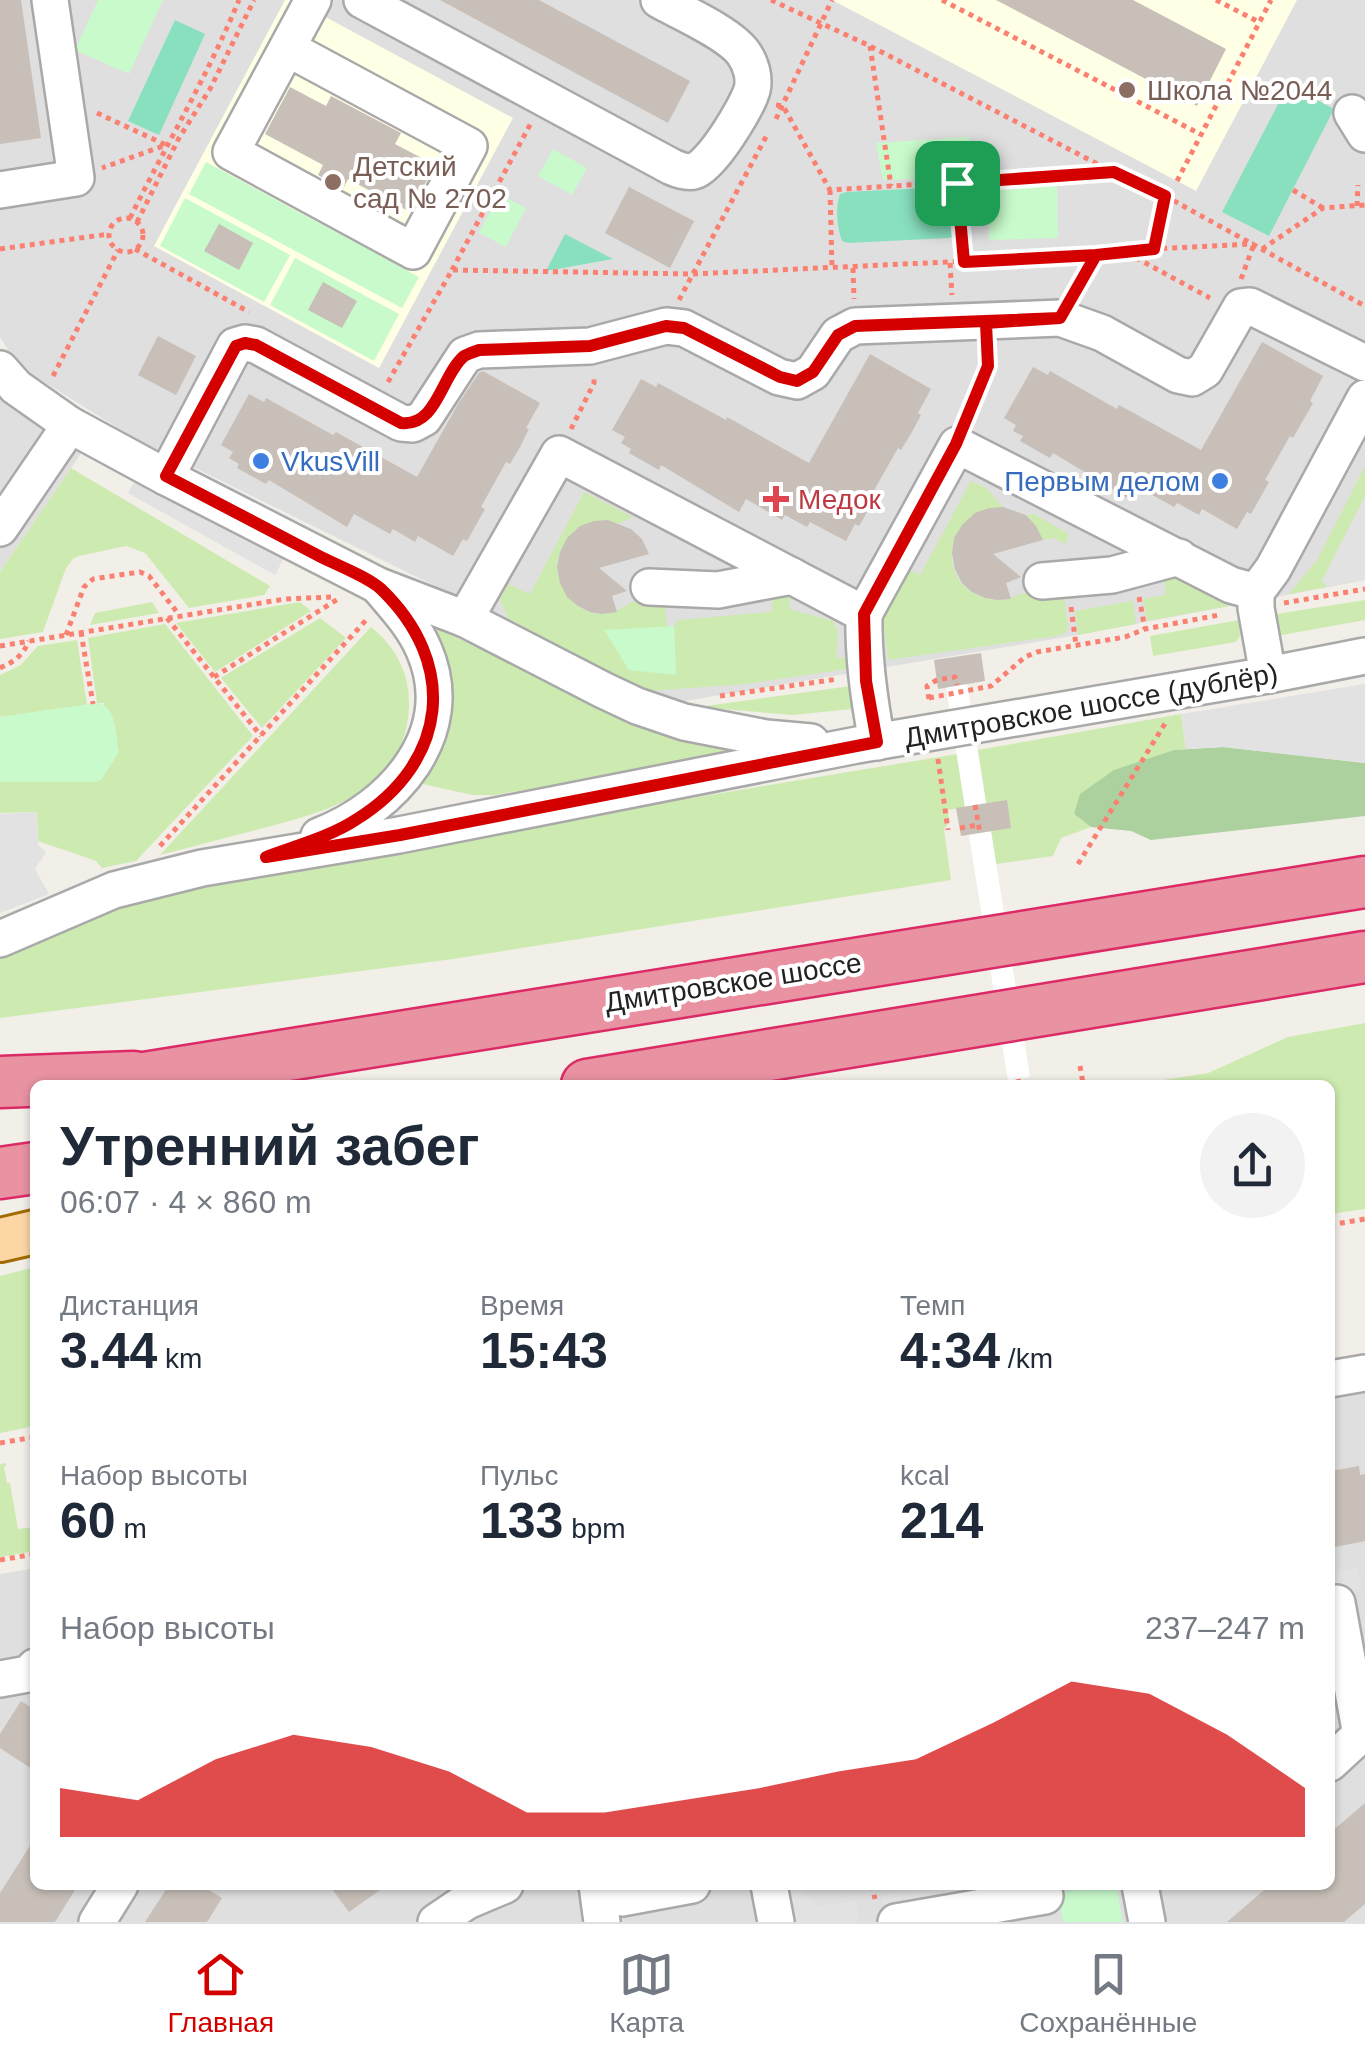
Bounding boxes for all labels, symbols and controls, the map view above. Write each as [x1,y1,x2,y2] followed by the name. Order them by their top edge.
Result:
[1147,75,1332,106] place label: Школа №2044
[1116,79,1138,101] marker: Школа №2044
[915,141,1000,226] pin
[353,151,507,214] place label: Детский сад № 2702
[930,156,985,211] icon: arrive
[322,171,344,193] marker: Детский сад № 2702
[281,446,380,477] place label: VkusVill
[250,450,272,472] marker: VkusVill
[1004,466,1200,497] place label: Первым делом
[1209,470,1231,492] marker: Первым делом
[798,484,882,515] place label: Медок
[763,486,789,512] marker: Медок
[902,657,1280,754] street label: Дмитровское шоссе (дублёр)
[603,947,864,1018] street label: Дмитровское шоссе
[1200,1113,1305,1218] button: share
[60,1115,479,1177] text: Утренний забег
[60,1184,312,1220] text: 06:07 · 4 × 860 m
[60,1290,199,1321] text: Дистанция
[480,1290,564,1321] text: Время
[900,1290,966,1321] text: Темп
[60,1323,157,1379] text: 3.44
[480,1323,608,1379] text: 15:43
[900,1323,1000,1379] text: 4:34
[157,1343,202,1374] text: km
[1000,1343,1053,1374] text: /km
[60,1460,248,1491] text: Набор высоты
[480,1460,558,1491] text: Пульс
[900,1460,950,1491] text: kcal
[60,1493,116,1549] text: 60
[480,1493,563,1549] text: 133
[900,1493,983,1549] text: 214
[116,1513,147,1544] text: m
[563,1513,626,1544] text: bpm
[60,1610,275,1646] text: Набор высоты
[1145,1610,1305,1646] text: 237–247 m
[168,1947,274,2039] tab: Главная
[609,1947,684,2039] tab: Карта
[1019,1947,1197,2039] tab: Сохранённые

